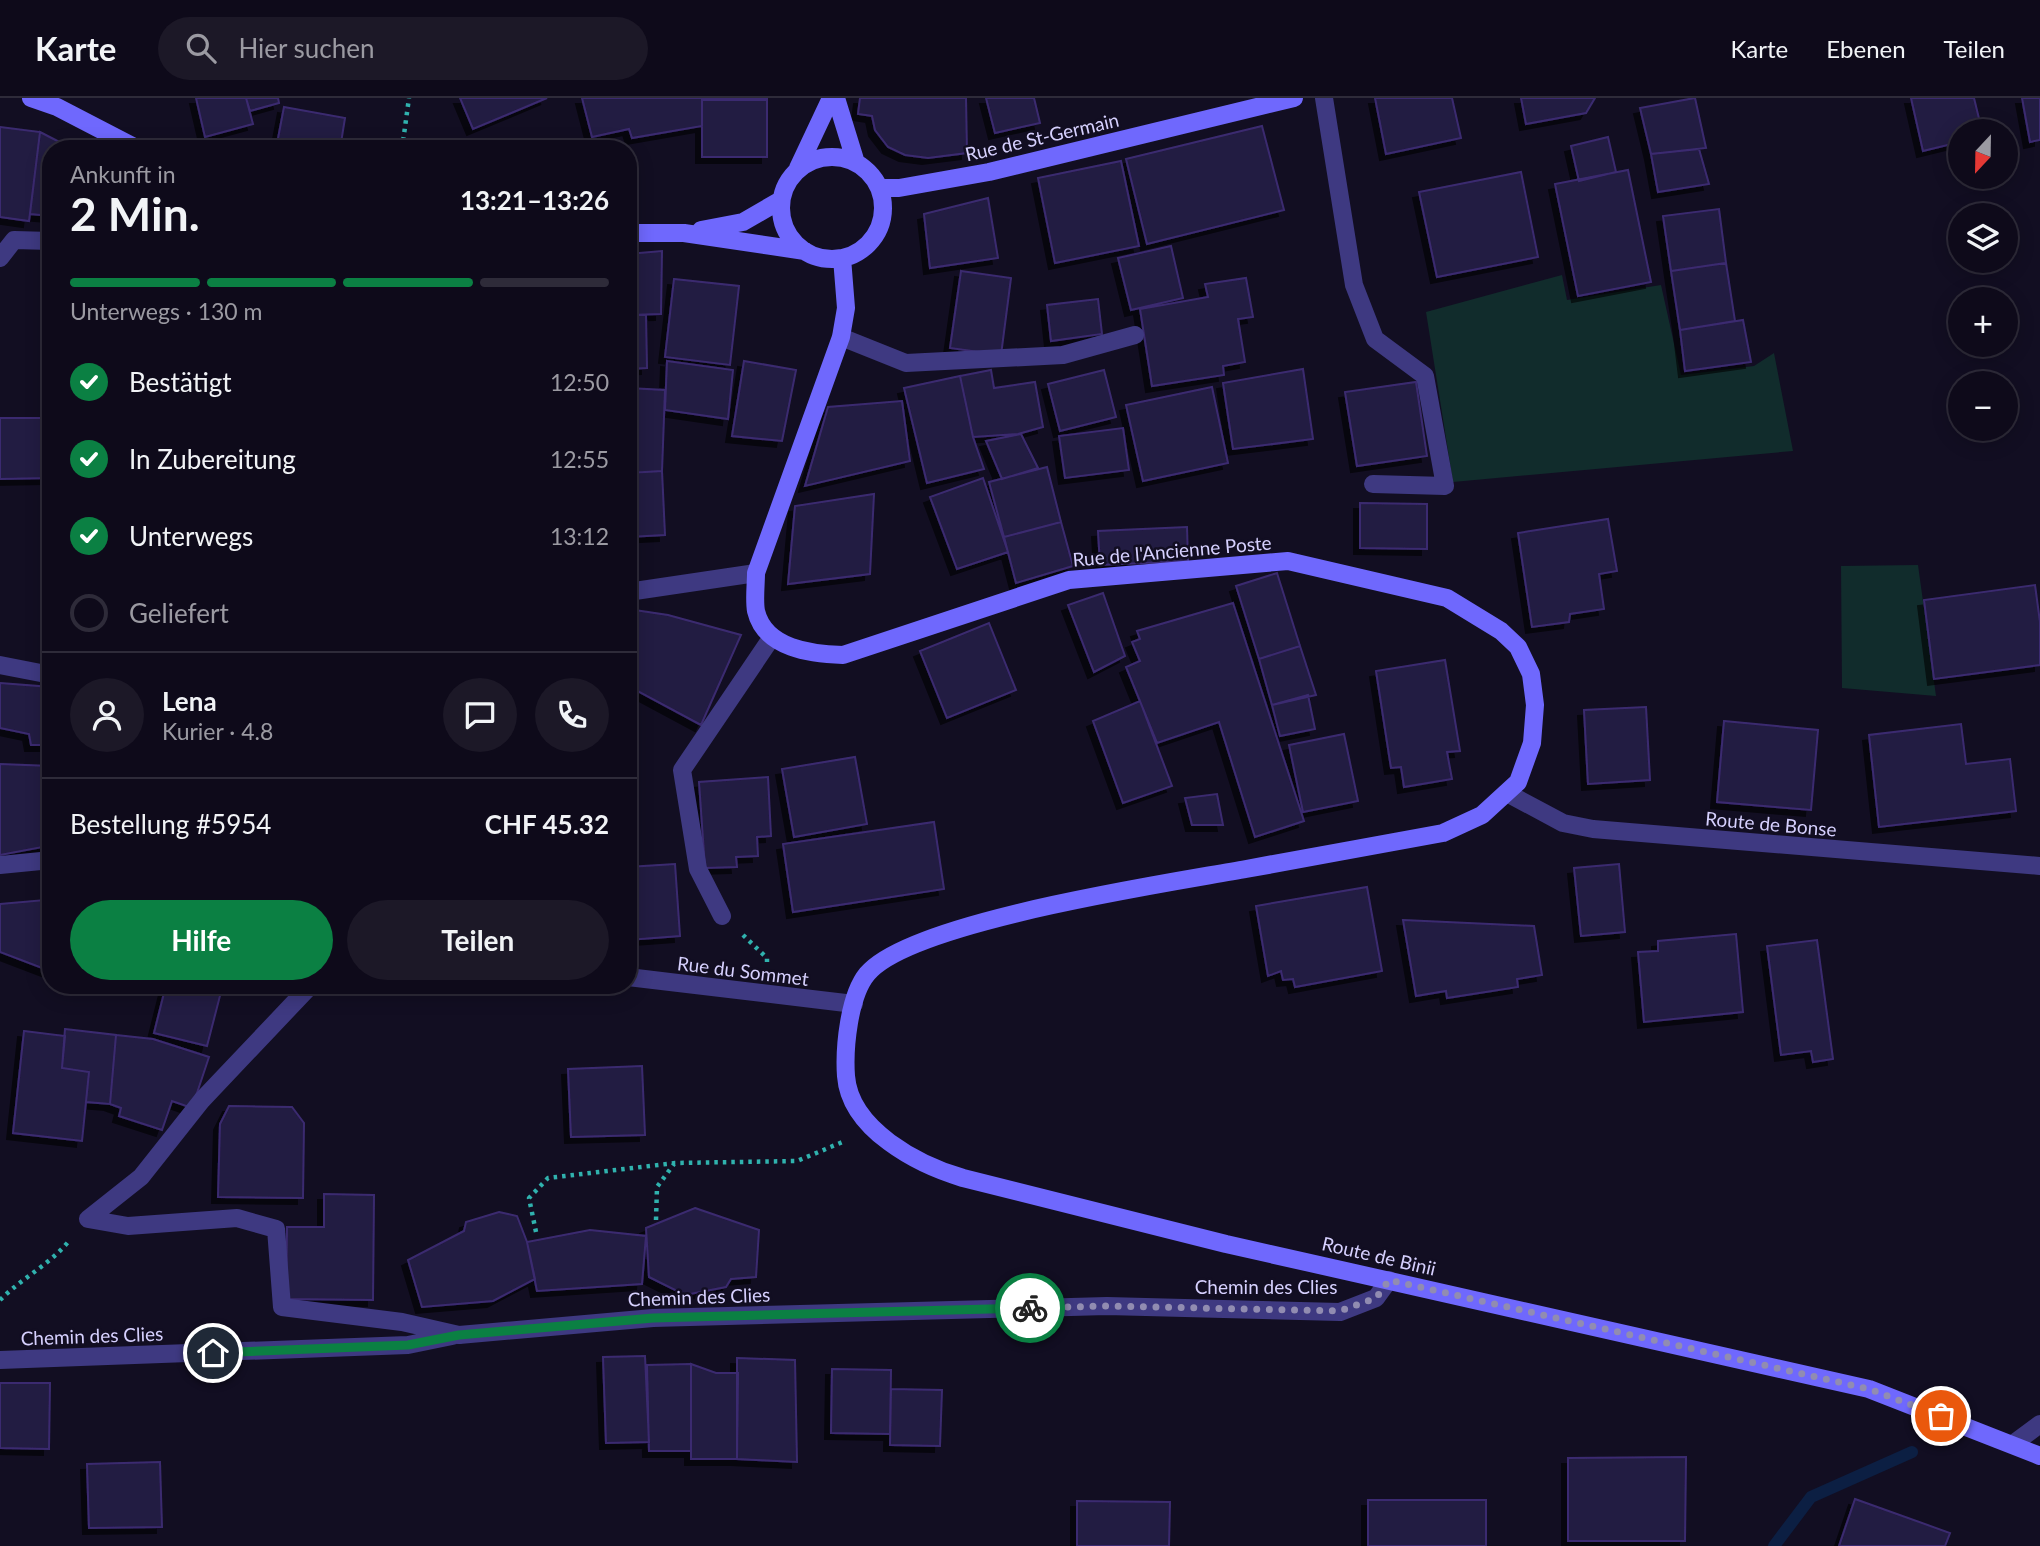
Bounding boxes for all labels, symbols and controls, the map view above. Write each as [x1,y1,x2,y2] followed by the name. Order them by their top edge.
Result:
[158,17,648,80] search box
[35,28,116,68] text: Karte
[182,29,220,67] icon: search
[238,32,375,64] text: Hier suchen
[1731,34,1788,63] text: Karte
[1826,34,1906,63] text: Ebenen
[1944,34,2005,63] text: Teilen
[963,108,1121,165] street label: Rue de St-Germain
[1948,119,2018,189] north arrow
[1948,119,2018,441] map controls
[70,160,176,188] text: Ankunft in
[460,184,609,216] text: 13:21–13:26
[70,186,200,241] text: 2 Min.
[1948,203,2018,273] button: layers
[1948,287,2018,357] button: +
[70,297,263,325] text: Unterwegs · 130 m
[70,363,108,401] icon: check
[129,366,232,398] text: Bestätigt
[550,368,609,396] text: 12:50
[1948,371,2018,441] button: −
[70,440,108,478] icon: check
[129,443,296,475] text: In Zubereitung
[550,445,609,473] text: 12:55
[70,517,108,555] icon: check
[129,520,253,552] text: Unterwegs
[550,522,609,550] text: 13:12
[1071,530,1272,571] street label: Rue de l'Ancienne Poste
[129,597,229,629] text: Geliefert
[70,678,144,752] button: person
[443,678,517,752] button: chat
[535,678,609,752] button: phone
[162,685,217,717] text: Lena
[162,717,273,745] text: Kurier · 4.8
[1704,806,1838,841] street label: Route de Bonse
[70,808,271,840] text: Bestellung #5954
[485,808,609,840] text: CHF 45.32
[70,900,333,980] button: Hilfe
[347,900,609,980] button: Teilen
[676,951,810,990] street label: Rue du Sommet
[1320,1231,1438,1280] street label: Route de Binii
[995,1273,1065,1343] courier
[1195,1275,1337,1298] street label: Chemin des Clies
[627,1283,771,1310] street label: Chemin des Clies
[1011,1289,1049,1327] icon: bike
[20,1322,164,1349] street label: Chemin des Clies
[183,1323,243,1383] pin
[194,1334,232,1372] icon: home
[1911,1386,1971,1446] pin
[1922,1397,1960,1435] icon: bag

